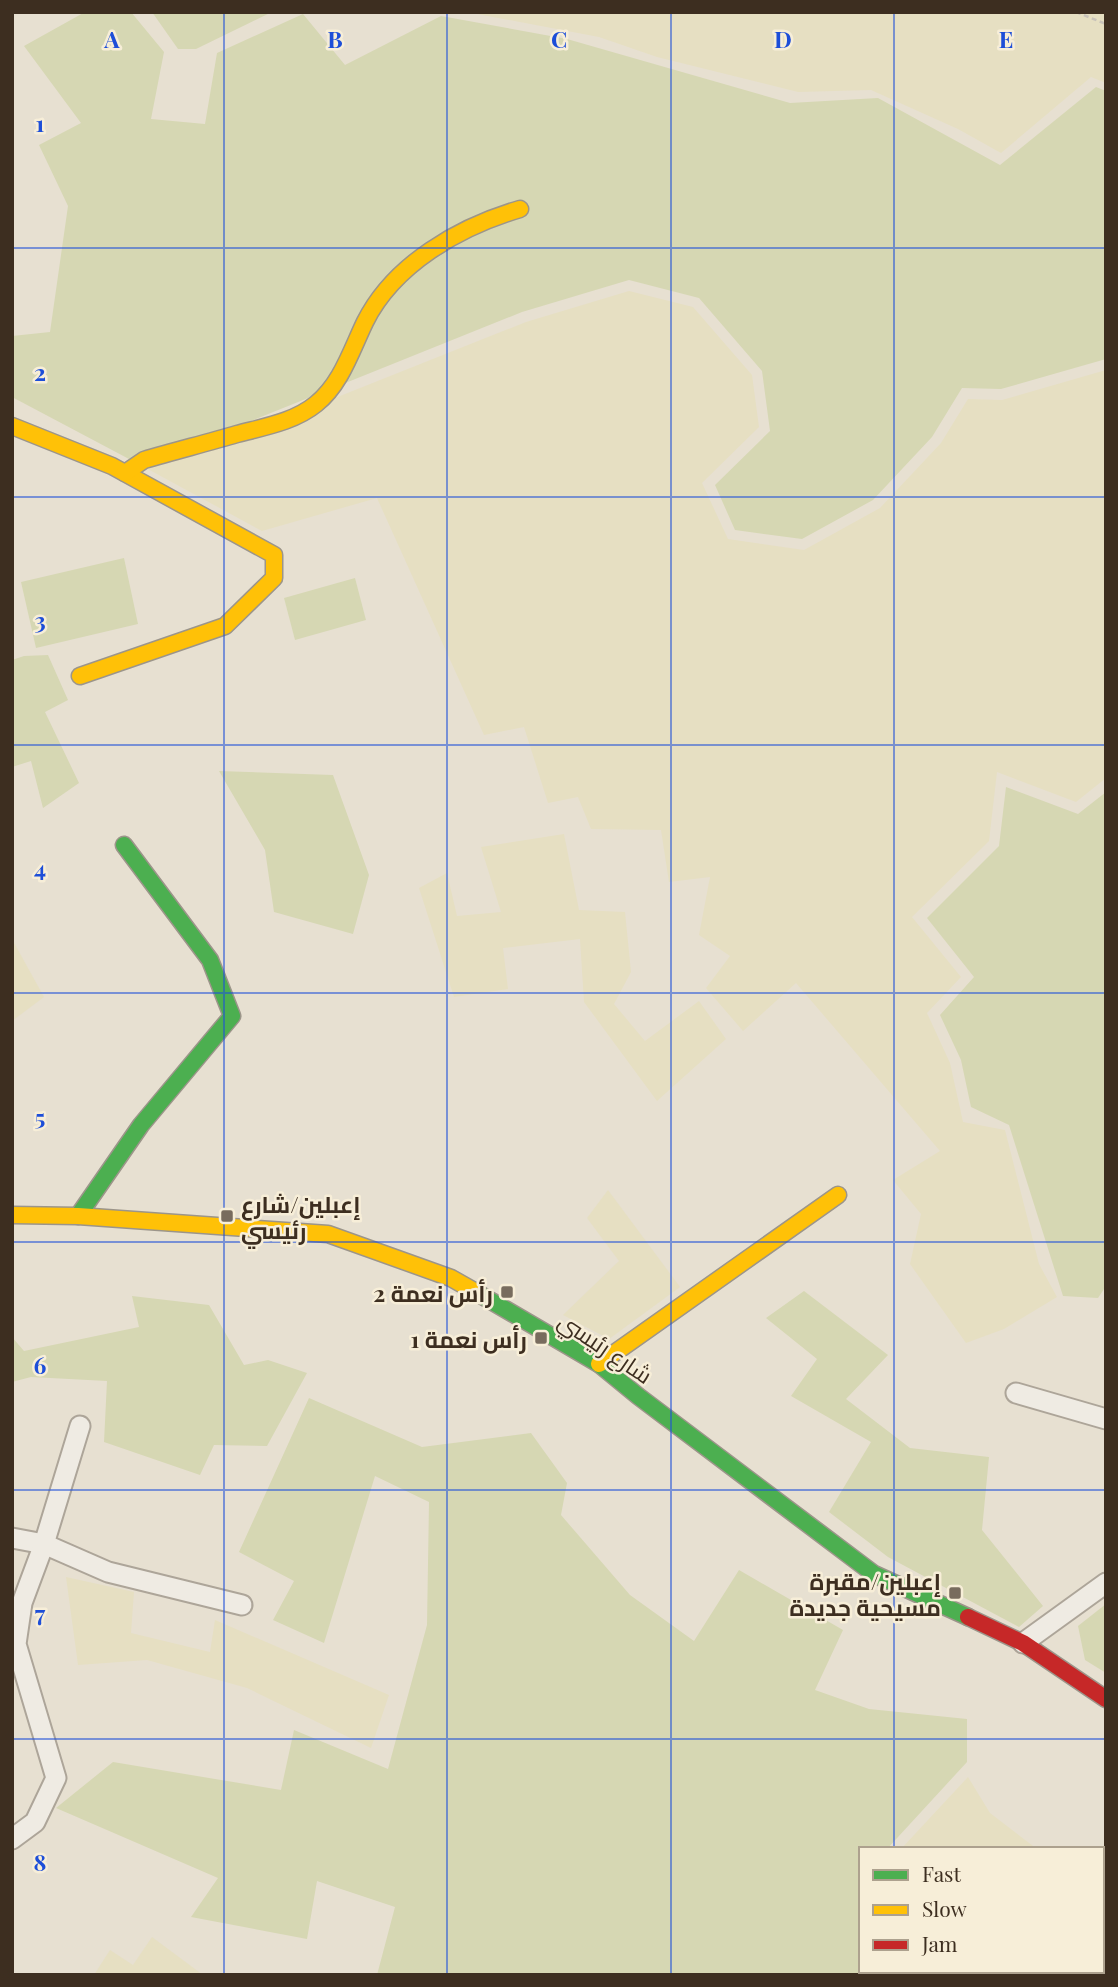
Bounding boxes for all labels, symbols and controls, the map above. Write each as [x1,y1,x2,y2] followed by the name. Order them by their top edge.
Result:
[103,23,120,54] text: A
[327,23,343,54] text: B
[551,23,567,54] text: C
[774,23,792,54] text: D
[999,23,1013,54] text: E
[36,107,45,138] text: 1
[34,356,46,387] text: 2
[34,604,46,635] text: 3
[34,852,46,883] text: 4
[35,1101,45,1132] text: 5
[241,1188,360,1249] place label: إعبلين/شارع رئيسي
[219,1208,235,1224] marker: إعبلين/شارع رئيسي
[373,1277,493,1308] place label: رأس نعمة 2
[499,1284,515,1300] marker: رأس نعمة 2
[551,1304,659,1392] street label: شارع رئيسي
[411,1323,527,1354] place label: رأس نعمة 1
[533,1330,549,1346] marker: رأس نعمة 1
[34,1349,47,1380] text: 6
[789,1565,941,1622] place label: إعبلين/مقبرة مسيحية جديدة
[947,1585,963,1601] marker: إعبلين/مقبرة مسيحية جديدة
[35,1597,46,1628] text: 7
[34,1846,46,1877] text: 8
[859,1847,1104,1973] legend
[922,1859,961,1887] text: Fast
[922,1894,967,1922] text: Slow
[921,1929,958,1957] text: Jam

